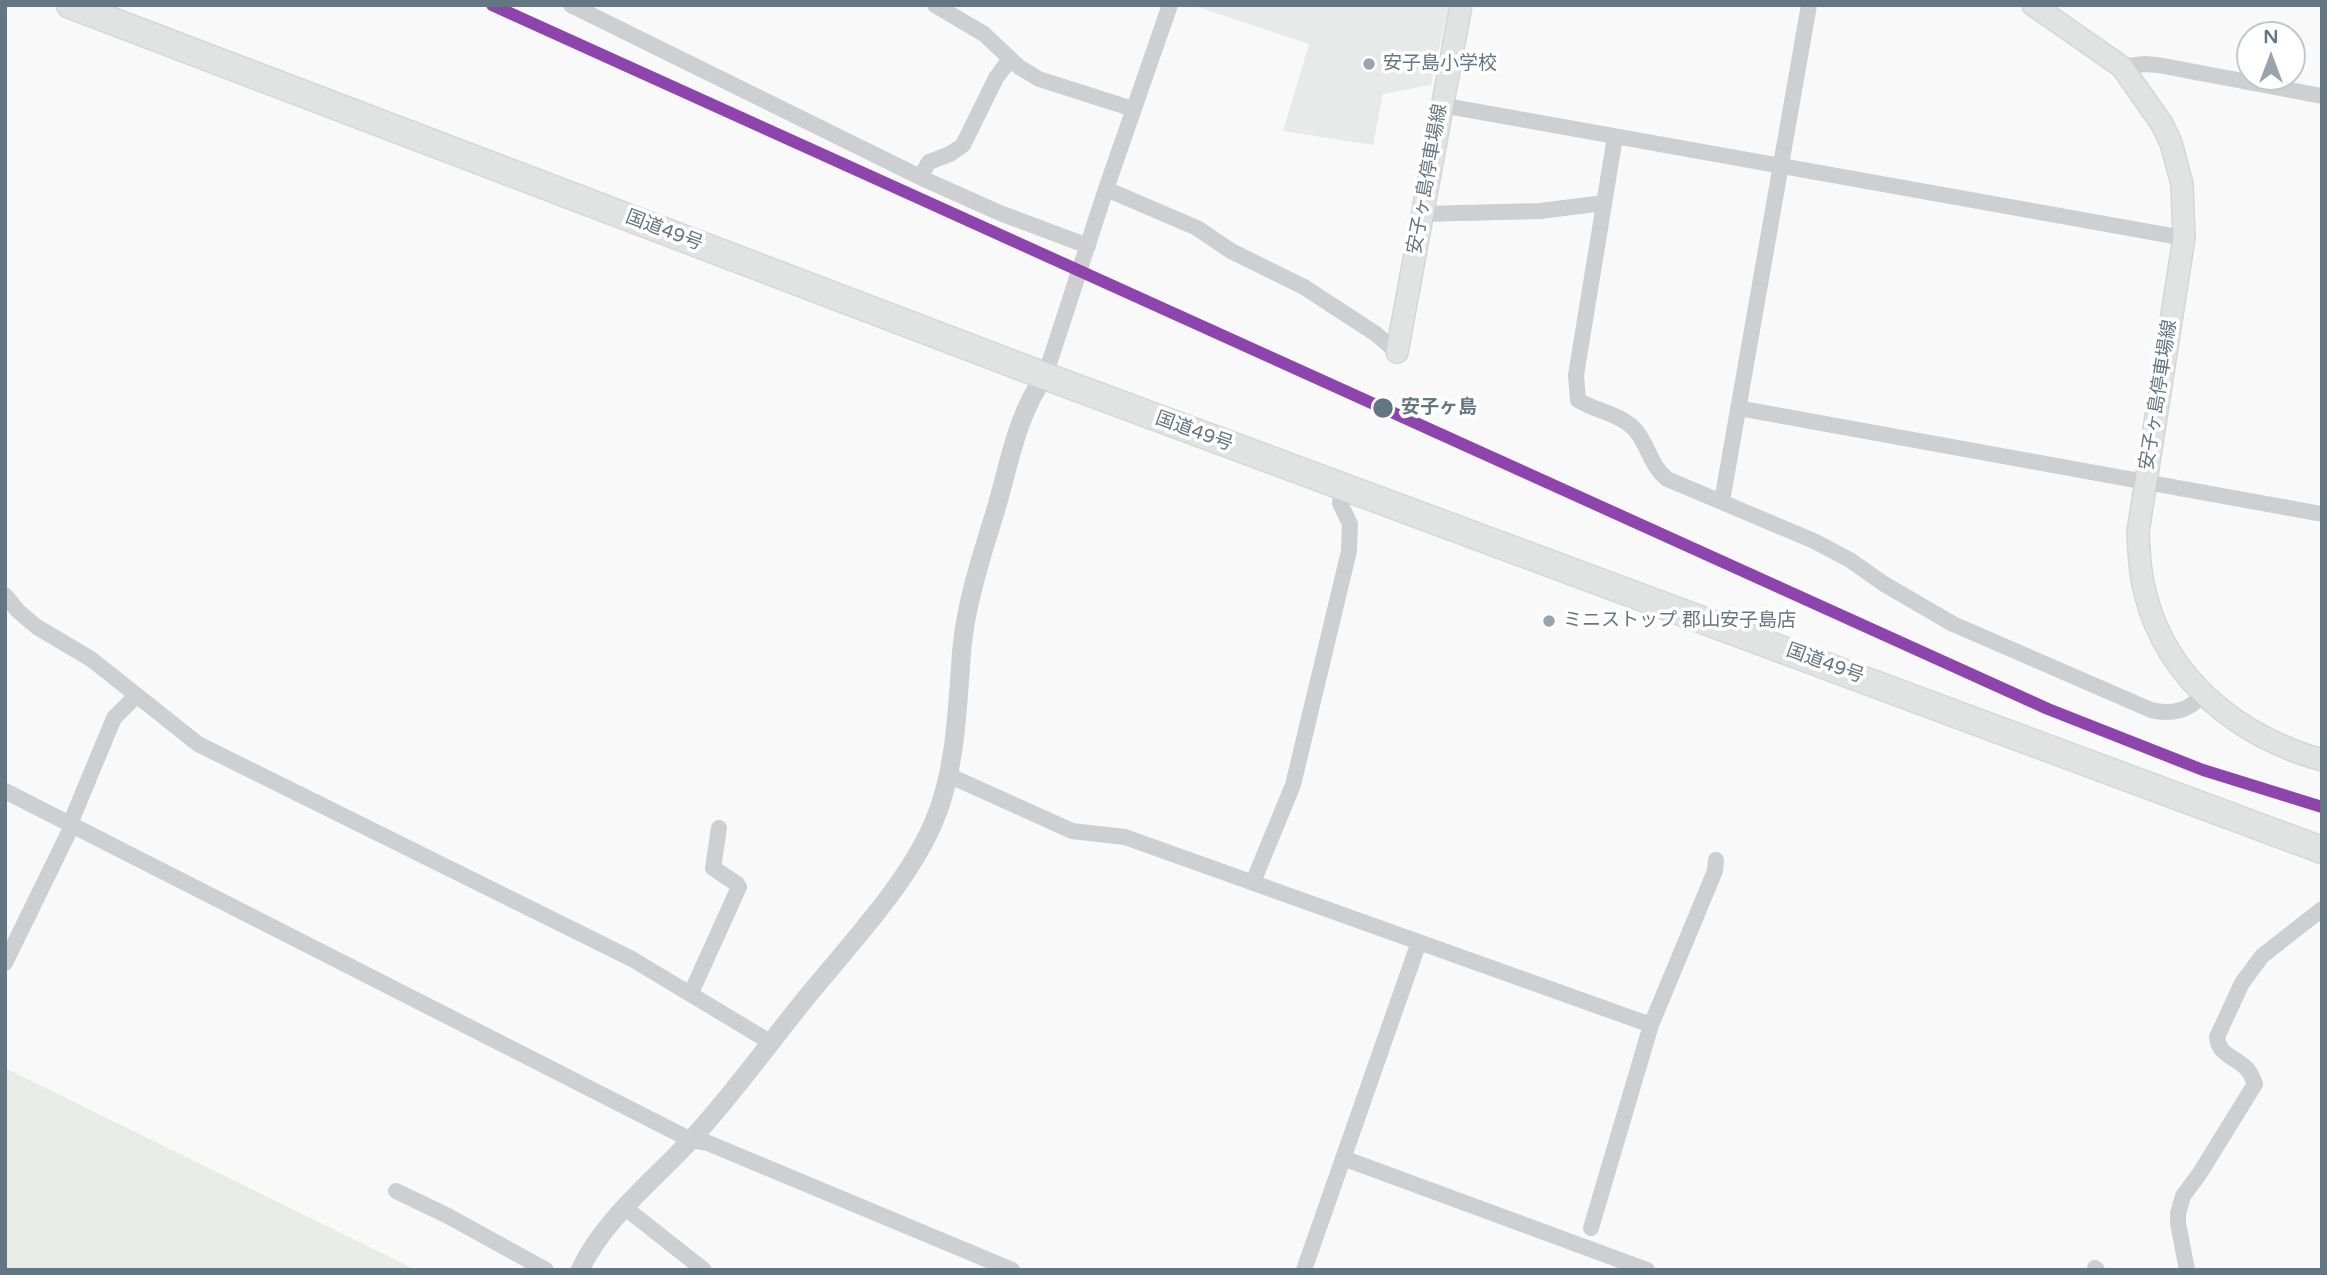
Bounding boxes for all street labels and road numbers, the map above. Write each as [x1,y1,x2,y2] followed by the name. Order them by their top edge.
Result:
[1404,102,1452,256] street label: 安子ヶ島停車場線
[622,206,706,256] street label: 国道49号
[2136,318,2182,472] street label: 安子ヶ島停車場線
[1152,407,1236,457] street label: 国道49号
[1783,639,1867,689] street label: 国道49号

